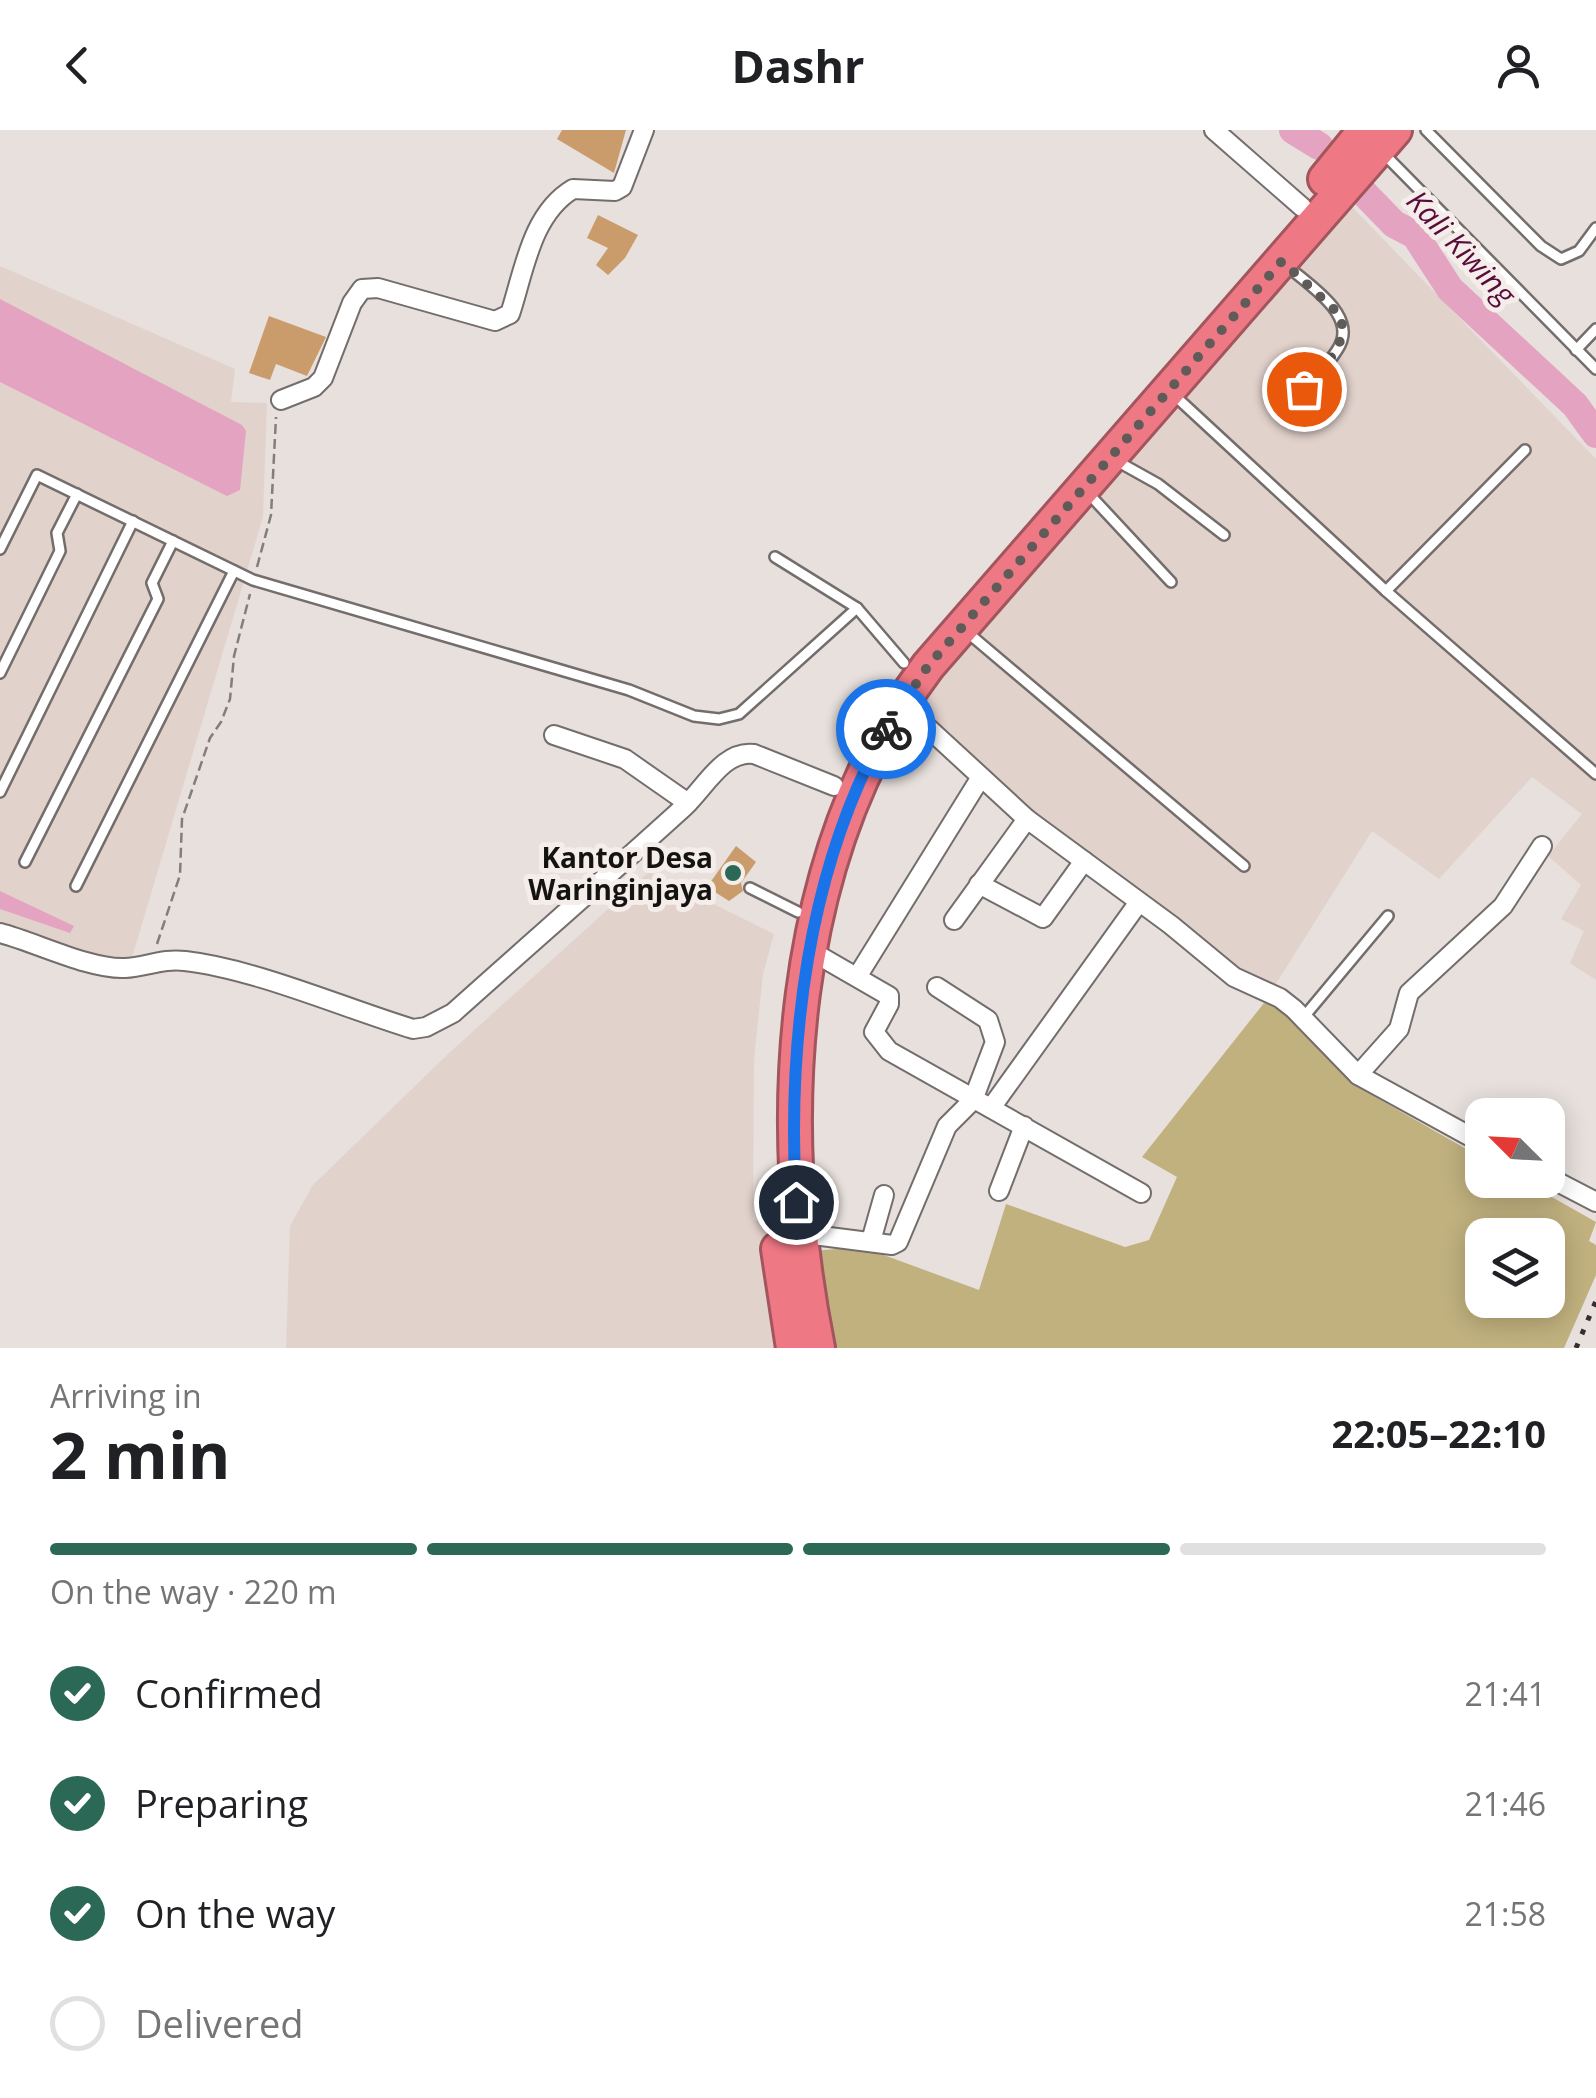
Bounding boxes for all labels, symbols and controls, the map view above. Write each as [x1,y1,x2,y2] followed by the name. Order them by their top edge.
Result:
[732,35,864,96] text: Dashr
[50,38,105,93] icon: back
[1491,38,1546,93] icon: person
[1398,181,1527,314] water label: Kali Kiwing
[1262,347,1347,432] pin
[1277,362,1332,417] icon: bag
[836,679,936,779] courier
[859,702,914,757] icon: bike
[528,838,713,908] place label: Kantor Desa Waringinjaya
[722,862,744,884] marker: Kantor Desa Waringinjaya
[1465,1098,1565,1198] north arrow
[1465,1098,1565,1318] map controls
[754,1160,839,1245] pin
[769,1175,824,1230] icon: home
[1465,1218,1565,1318] button: layers
[50,1374,202,1417] text: Arriving in
[1332,1407,1546,1459] text: 22:05–22:10
[50,1410,230,1498] text: 2 min
[50,1570,337,1613] text: On the way · 220 m
[50,1666,105,1721] icon: check
[135,1667,323,1719] text: Confirmed
[1464,1672,1546,1715] text: 21:41
[50,1776,105,1831] icon: check
[135,1777,308,1829] text: Preparing
[1464,1782,1546,1825] text: 21:46
[50,1886,105,1941] icon: check
[135,1887,335,1939] text: On the way
[1464,1892,1546,1935] text: 21:58
[135,1997,304,2049] text: Delivered

